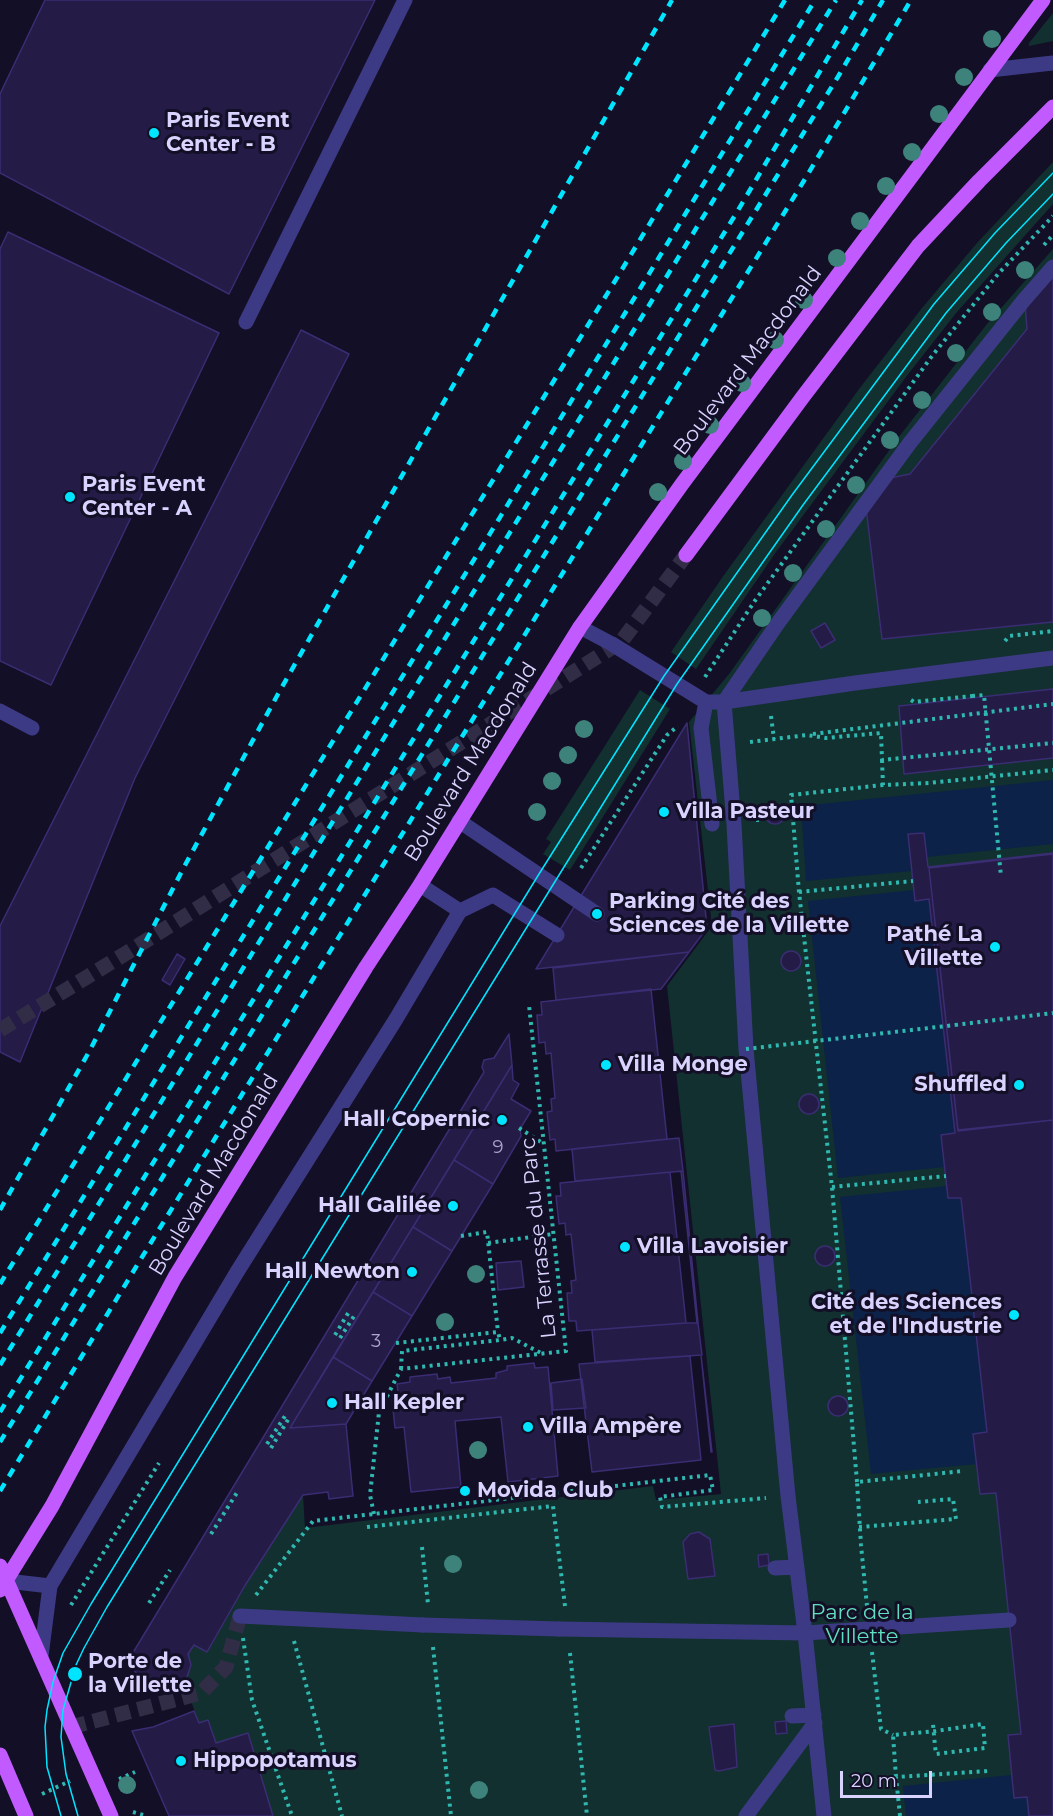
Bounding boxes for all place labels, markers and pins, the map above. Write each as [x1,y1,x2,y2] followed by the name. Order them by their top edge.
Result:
[166,108,290,158] place label: Paris Event Center - B
[147,126,161,140] marker: Paris Event Center - B
[82,472,206,522] place label: Paris Event Center - A
[63,490,77,504] marker: Paris Event Center - A
[676,799,814,825] place label: Villa Pasteur
[657,805,671,819] marker: Villa Pasteur
[609,889,849,939] place label: Parking Cité des Sciences de la Villette
[590,907,604,921] marker: Parking Cité des Sciences de la Villette
[886,922,983,972] place label: Pathé La Villette
[988,940,1002,954] marker: Pathé La Villette
[618,1052,748,1078] place label: Villa Monge
[599,1058,613,1072] marker: Villa Monge
[914,1072,1007,1098] place label: Shuffled
[1012,1078,1026,1092] marker: Shuffled
[343,1107,490,1133] place label: Hall Copernic
[495,1113,509,1127] marker: Hall Copernic
[318,1193,441,1219] place label: Hall Galilée
[446,1199,460,1213] marker: Hall Galilée
[637,1234,788,1260] place label: Villa Lavoisier
[618,1240,632,1254] marker: Villa Lavoisier
[265,1259,400,1285] place label: Hall Newton
[405,1265,419,1279] marker: Hall Newton
[811,1290,1002,1340] place label: Cité des Sciences et de l'Industrie
[1007,1308,1021,1322] marker: Cité des Sciences et de l'Industrie
[344,1390,464,1416] place label: Hall Kepler
[325,1396,339,1410] marker: Hall Kepler
[540,1414,681,1440] place label: Villa Ampère
[521,1420,535,1434] marker: Villa Ampère
[477,1478,613,1504] place label: Movida Club
[458,1484,472,1498] marker: Movida Club
[88,1649,192,1699] place label: Porte de la Villette
[66,1665,84,1683] marker: Porte de la Villette
[193,1748,357,1774] place label: Hippopotamus
[174,1754,188,1768] marker: Hippopotamus

